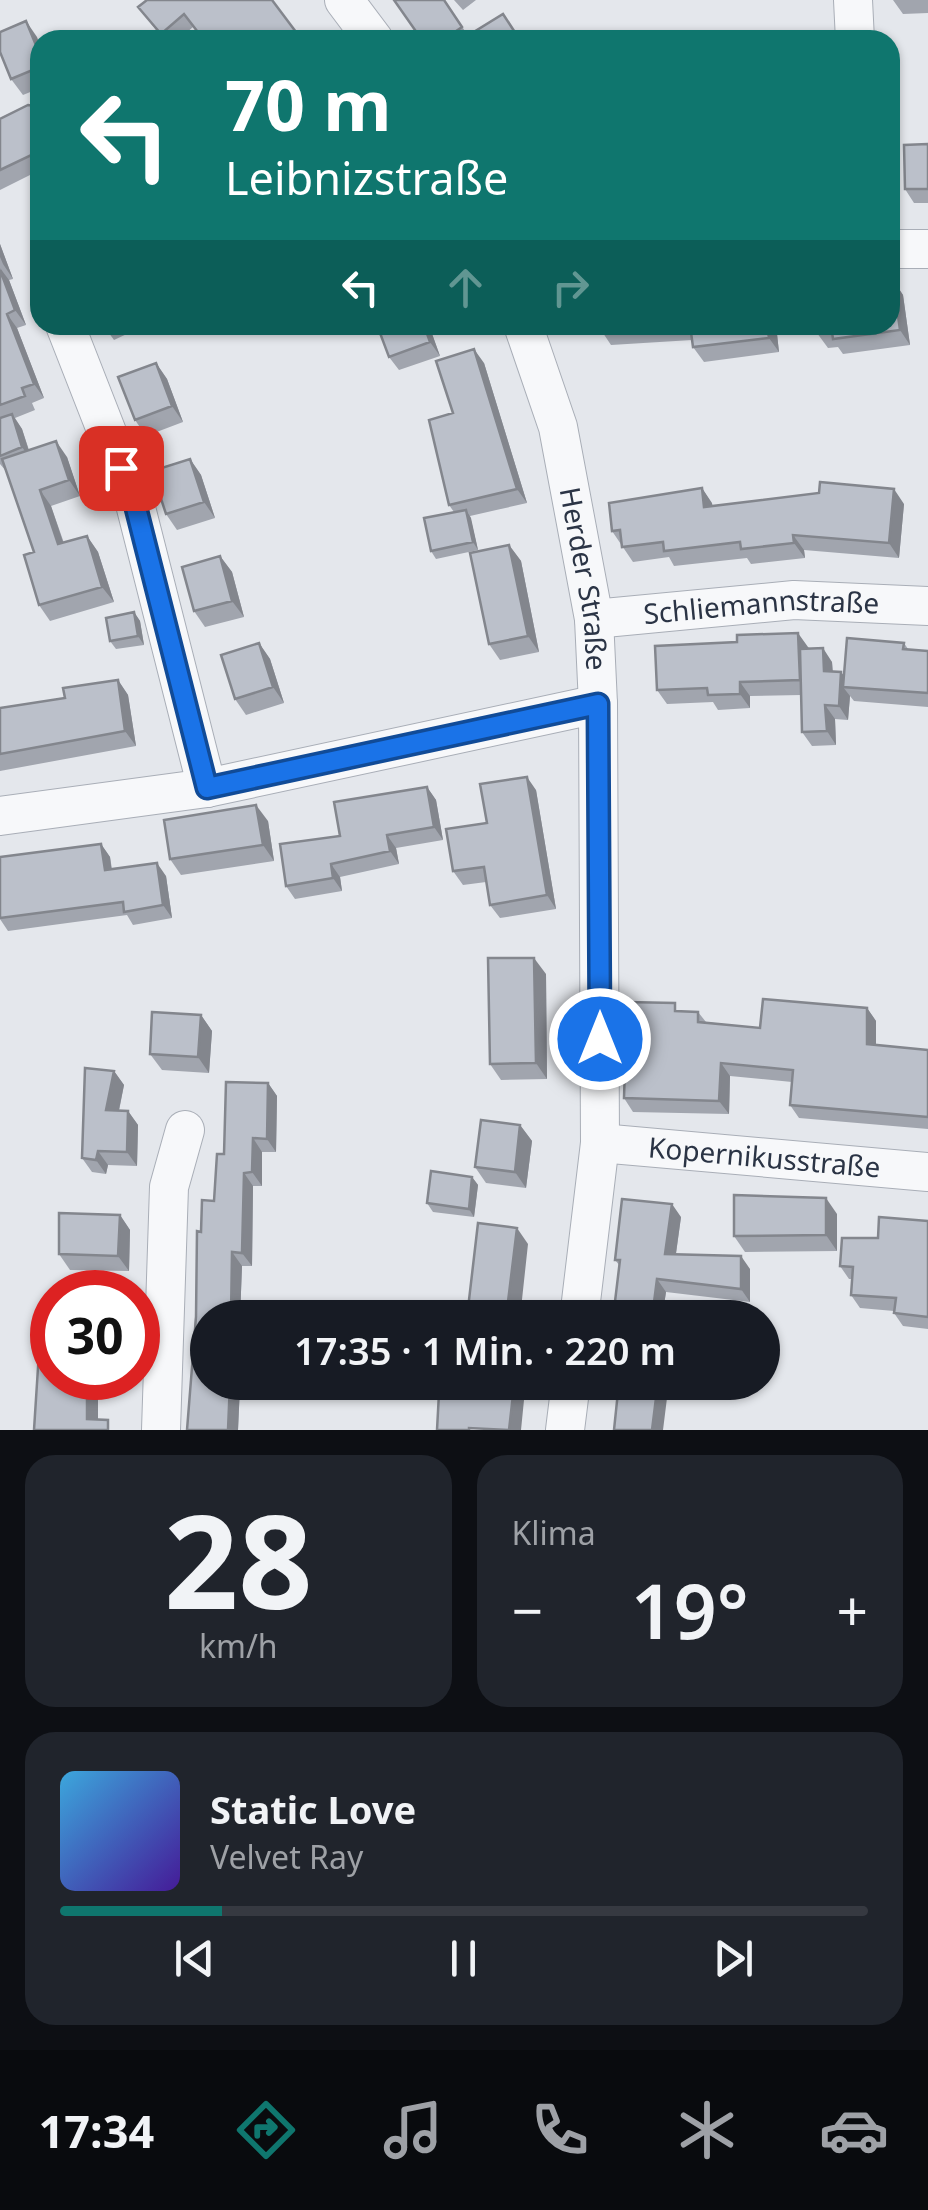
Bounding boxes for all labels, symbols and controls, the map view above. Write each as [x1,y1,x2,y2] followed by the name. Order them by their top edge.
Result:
[225,56,392,152] text: 70 m
[60,70,190,200] icon: left
[225,147,508,208] text: Leibnizstraße
[333,260,388,315] icon: left
[438,260,493,315] icon: ahead
[543,260,598,315] icon: right
[79,426,164,511] pin
[94,441,149,496] icon: arrive
[552,484,616,671] street label: Herder Straße
[642,580,880,632] street label: Schliemannstraße
[548,987,652,1091] position arrow
[647,1127,882,1186] street label: Kopernikusstraße
[30,1270,160,1400] speed limit sign: 30
[294,1324,676,1376] text: 17:35 · 1 Min. · 220 m
[164,1470,313,1647] text: 28
[512,1511,596,1554] text: Klima
[631,1559,749,1661] text: 19°
[512,1572,543,1647] text: −
[837,1572,868,1647] text: +
[199,1624,278,1667] text: km/h
[210,1783,416,1835] text: Static Love
[210,1835,363,1878] text: Velvet Ray
[167,1931,222,1986] icon: previous
[436,1931,491,1986] icon: pause
[706,1931,761,1986] icon: next
[231,2095,301,2165] icon: directions
[378,2095,448,2165] icon: music
[525,2095,595,2165] icon: phone
[672,2095,742,2165] icon: climate
[819,2095,889,2165] icon: car
[39,2100,154,2161] text: 17:34

